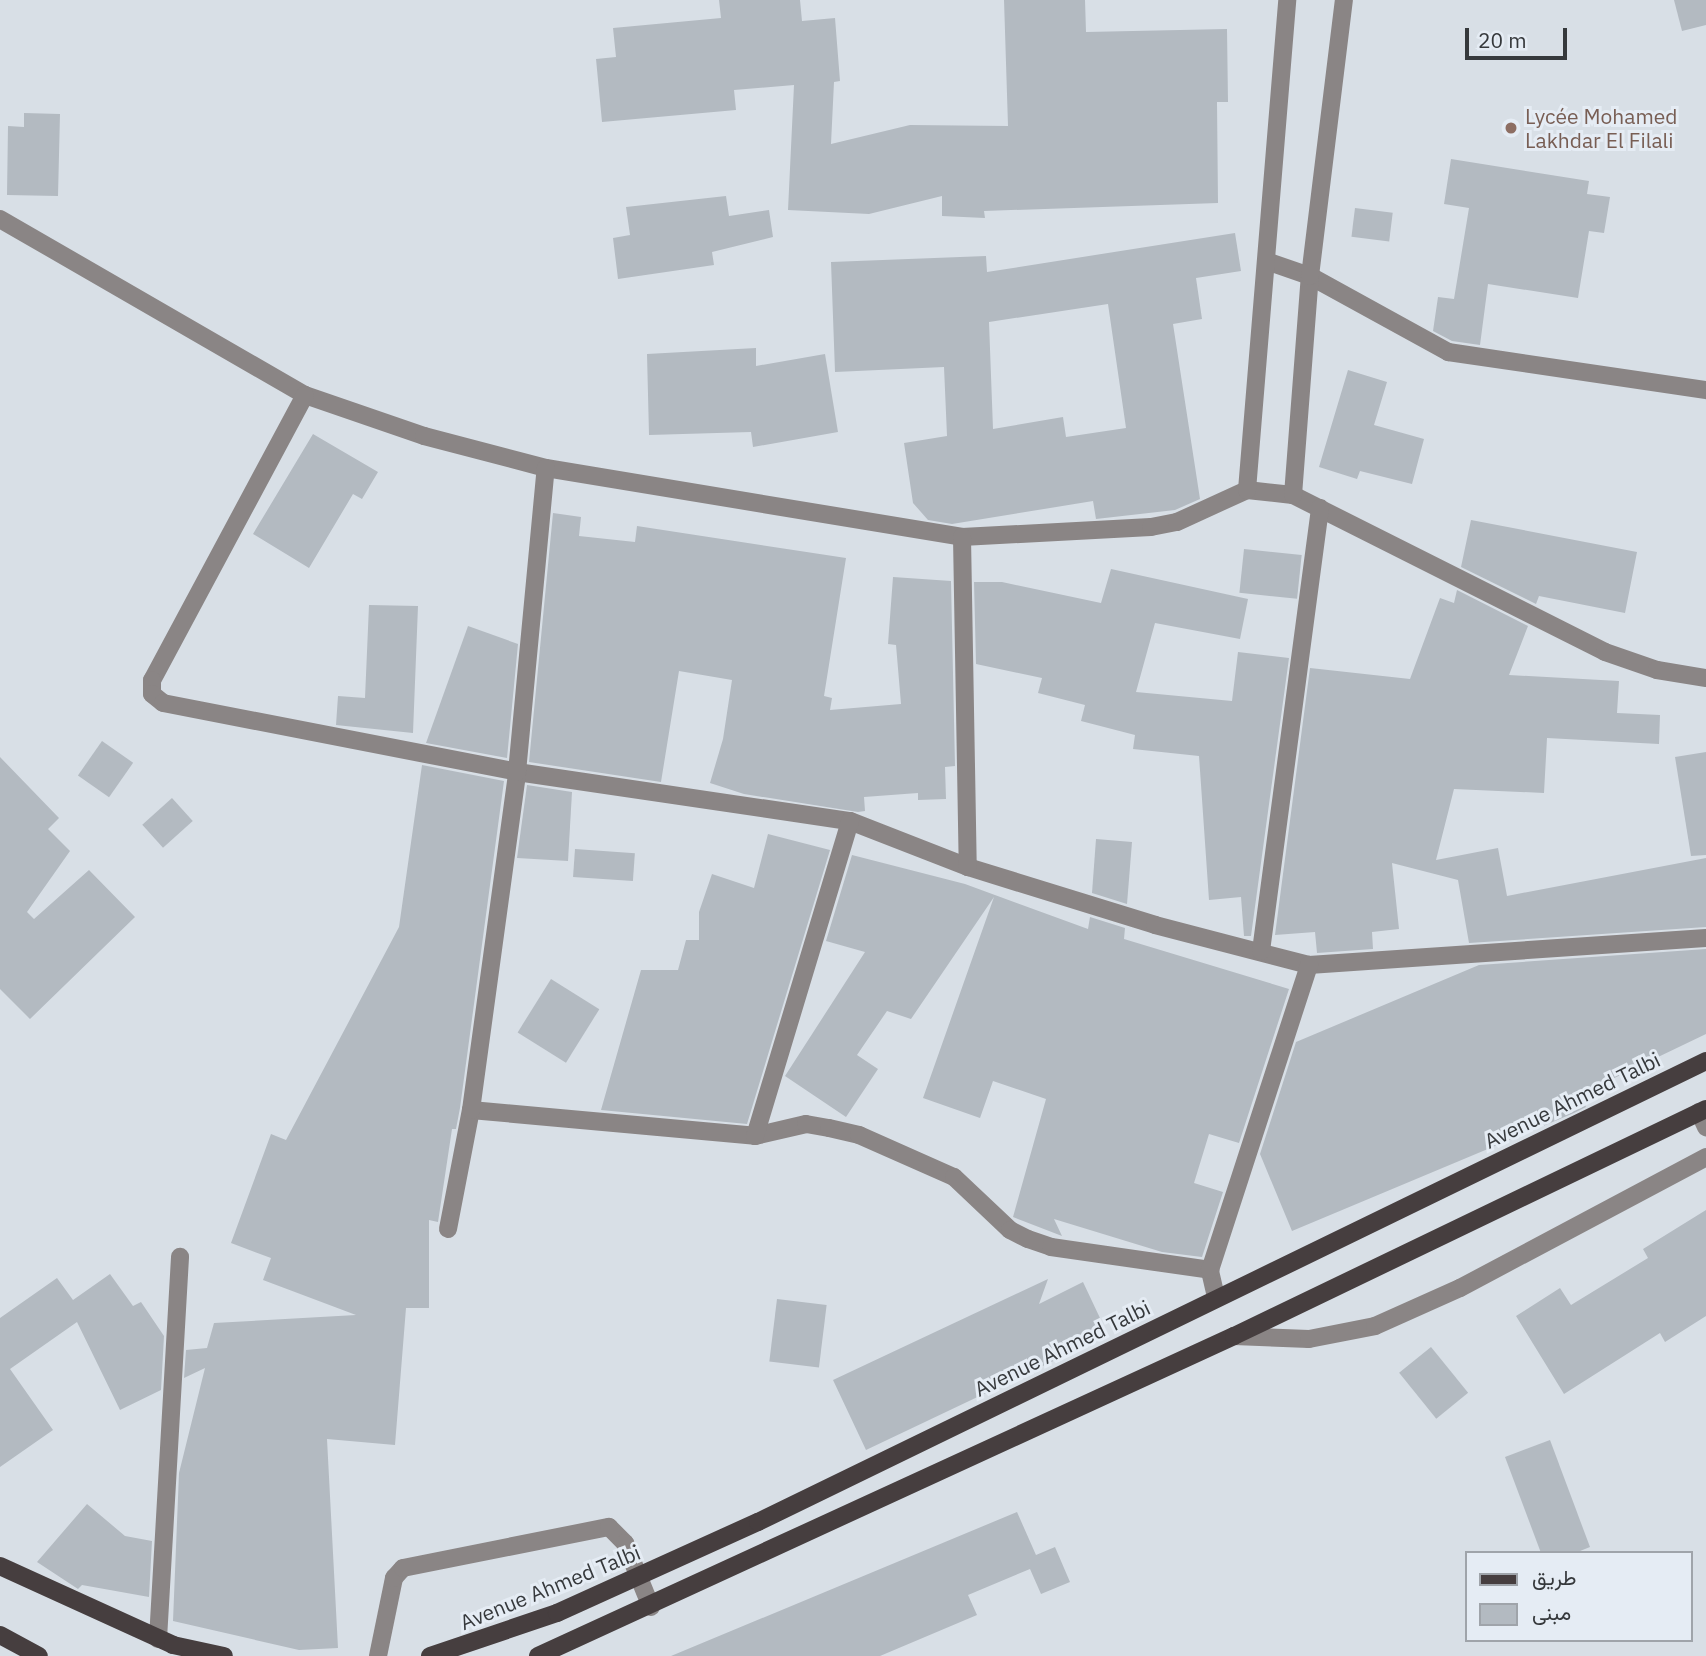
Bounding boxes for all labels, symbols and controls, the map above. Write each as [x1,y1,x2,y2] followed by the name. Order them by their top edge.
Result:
[1468,14,1570,58] scale bar
[1478,26,1527,54] text: 20 m
[1525,103,1678,153] place label: Lycée Mohamed Lakhdar El Filali
[1503,120,1519,136] marker: Lycée Mohamed Lakhdar El Filali
[1480,1047,1664,1153] street label: Avenue Ahmed Talbi
[970,1295,1154,1401] street label: Avenue Ahmed Talbi
[456,1539,644,1635] street label: Avenue Ahmed Talbi
[1464,1551,1692,1642] legend
[1532,1563,1577,1591] text: طريق
[1532,1598,1571,1626] text: مبنى

